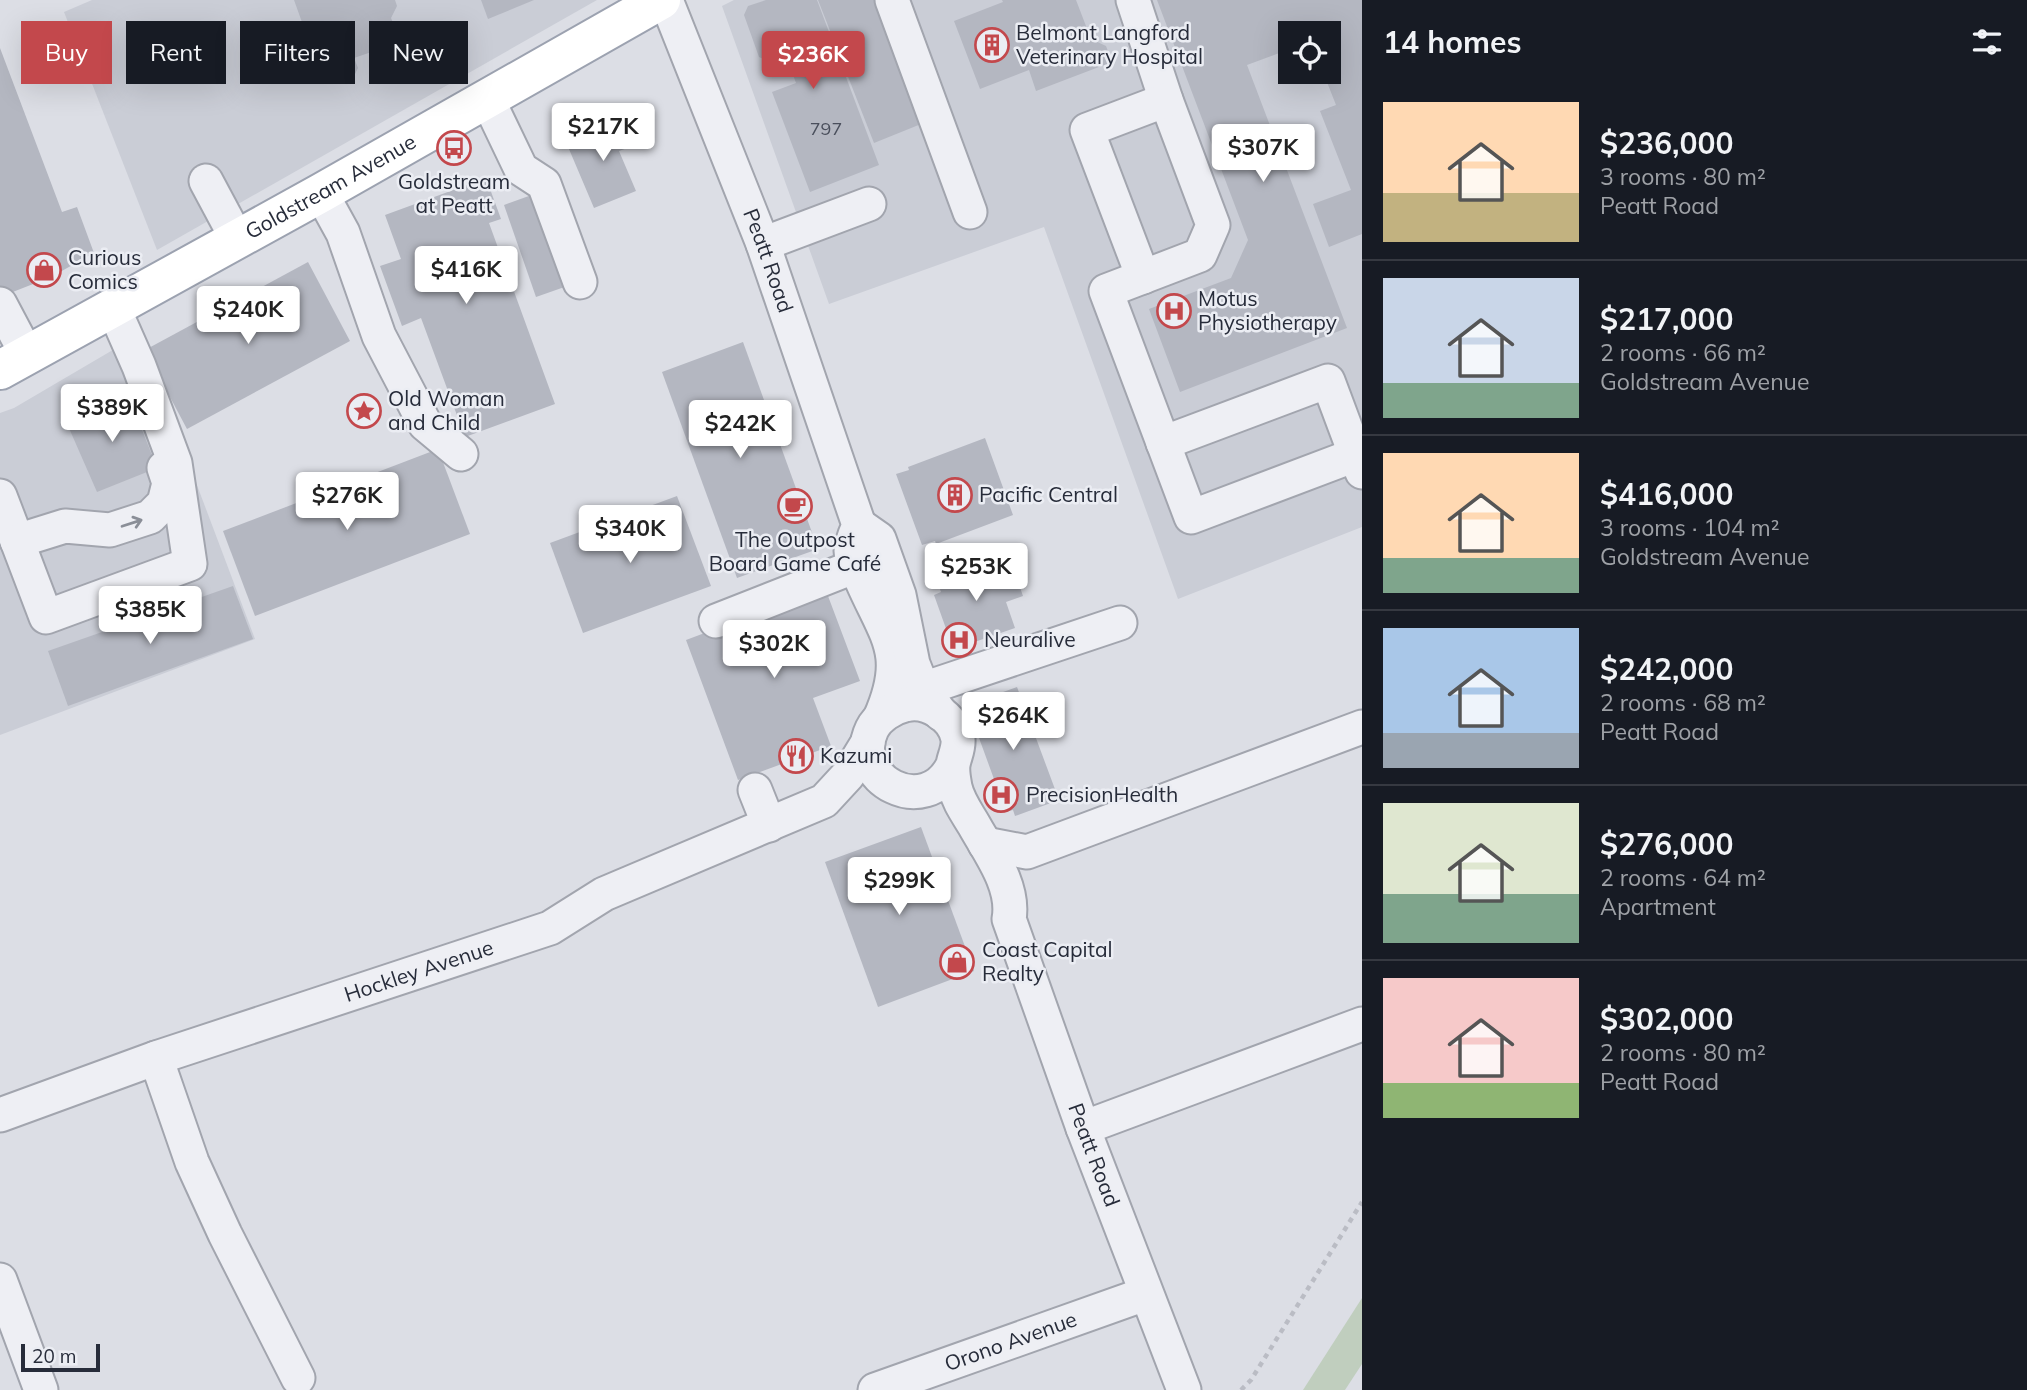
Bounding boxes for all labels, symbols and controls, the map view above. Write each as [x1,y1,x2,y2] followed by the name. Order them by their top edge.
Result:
[1016,19,1203,69] place label: Belmont Langford Veterinary Hospital
[21,21,112,84] chip: Buy
[126,21,226,84] chip: Rent
[240,21,355,84] chip: Filters
[369,21,468,84] chip: New
[1278,21,1341,84] map controls
[1278,21,1341,84] button: locate
[1383,23,1522,61] text: 14 homes
[1968,23,2006,61] icon: filters
[973,26,1011,64] building icon: Belmont Langford Veterinary Hospital
[764,32,862,91] pin: $236K
[778,39,848,68] text: $236K
[554,104,652,163] pin: $217K
[568,111,638,140] text: $217K
[810,117,842,140] house number: 797
[1214,124,1312,184] pin: $307K
[1600,124,1733,162] text: $236,000
[240,128,420,244] street label: Goldstream Avenue
[435,129,473,167] bus stop icon: Goldstream at Peatt
[1439,130,1523,214] icon: home
[1228,132,1298,161] text: $307K
[1600,162,1766,191] text: 3 rooms · 80 m²
[398,168,510,218] place label: Goldstream at Peatt
[1600,191,1719,220] text: Peatt Road
[738,205,799,316] street label: Peatt Road
[68,244,141,294] place label: Curious Comics
[417,246,515,306] pin: $416K
[25,251,63,289] shop icon: Curious Comics
[431,254,501,283] text: $416K
[1198,285,1337,335] place label: Motus Physiotherapy
[199,286,297,346] pin: $240K
[1155,292,1193,330] hospital icon: Motus Physiotherapy
[213,294,283,323] text: $240K
[1600,300,1733,338] text: $217,000
[1439,306,1523,390] icon: home
[1600,338,1766,367] text: 2 rooms · 66 m²
[1600,367,1809,396] text: Goldstream Avenue
[63,384,161,444] pin: $389K
[388,385,505,435] place label: Old Woman and Child
[77,392,147,421] text: $389K
[345,392,383,430] place icon: Old Woman and Child
[691,400,789,460] pin: $242K
[705,408,775,437] text: $242K
[298,472,396,532] pin: $276K
[1600,475,1733,513] text: $416,000
[936,476,974,514] building icon: Pacific Central
[312,480,382,509] text: $276K
[979,481,1118,507] place label: Pacific Central
[1439,481,1523,565] icon: home
[776,487,814,525] cafe icon: The Outpost Board Game Café
[581,505,679,565] pin: $340K
[595,513,665,542] text: $340K
[1600,513,1780,542] text: 3 rooms · 104 m²
[120,516,142,528] one-way arrow
[709,526,881,576] place label: The Outpost Board Game Café
[1600,542,1809,571] text: Goldstream Avenue
[927,544,1025,603] pin: $253K
[941,551,1011,580] text: $253K
[101,586,199,646] pin: $385K
[115,594,185,623] text: $385K
[725,620,823,680] pin: $302K
[940,621,978,659] hospital icon: Neuralive
[984,626,1076,652] place label: Neuralive
[739,628,809,657] text: $302K
[1600,650,1733,688] text: $242,000
[1439,656,1523,740] icon: home
[1600,688,1766,717] text: 2 rooms · 68 m²
[964,692,1062,752] pin: $264K
[978,700,1048,729] text: $264K
[1600,717,1719,746] text: Peatt Road
[777,737,815,775] restaurant icon: Kazumi
[820,742,892,768] place label: Kazumi
[982,776,1020,814] hospital icon: PrecisionHealth
[1026,781,1178,807] place label: PrecisionHealth
[1600,825,1733,863] text: $276,000
[1439,831,1523,915] icon: home
[850,858,948,917] pin: $299K
[1600,863,1766,892] text: 2 rooms · 64 m²
[864,865,934,894] text: $299K
[1600,892,1716,921] text: Apartment
[341,934,497,1007] street label: Hockley Avenue
[982,936,1113,986] place label: Coast Capital Realty
[938,943,976,981] shop icon: Coast Capital Realty
[1600,1000,1733,1038] text: $302,000
[1439,1006,1523,1090] icon: home
[1600,1038,1766,1067] text: 2 rooms · 80 m²
[1600,1067,1719,1096] text: Peatt Road
[1063,1099,1126,1210] street label: Peatt Road
[941,1305,1080,1376] street label: Orono Avenue
[21,1341,100,1373] scale bar
[32,1344,76,1368] text: 20 m

